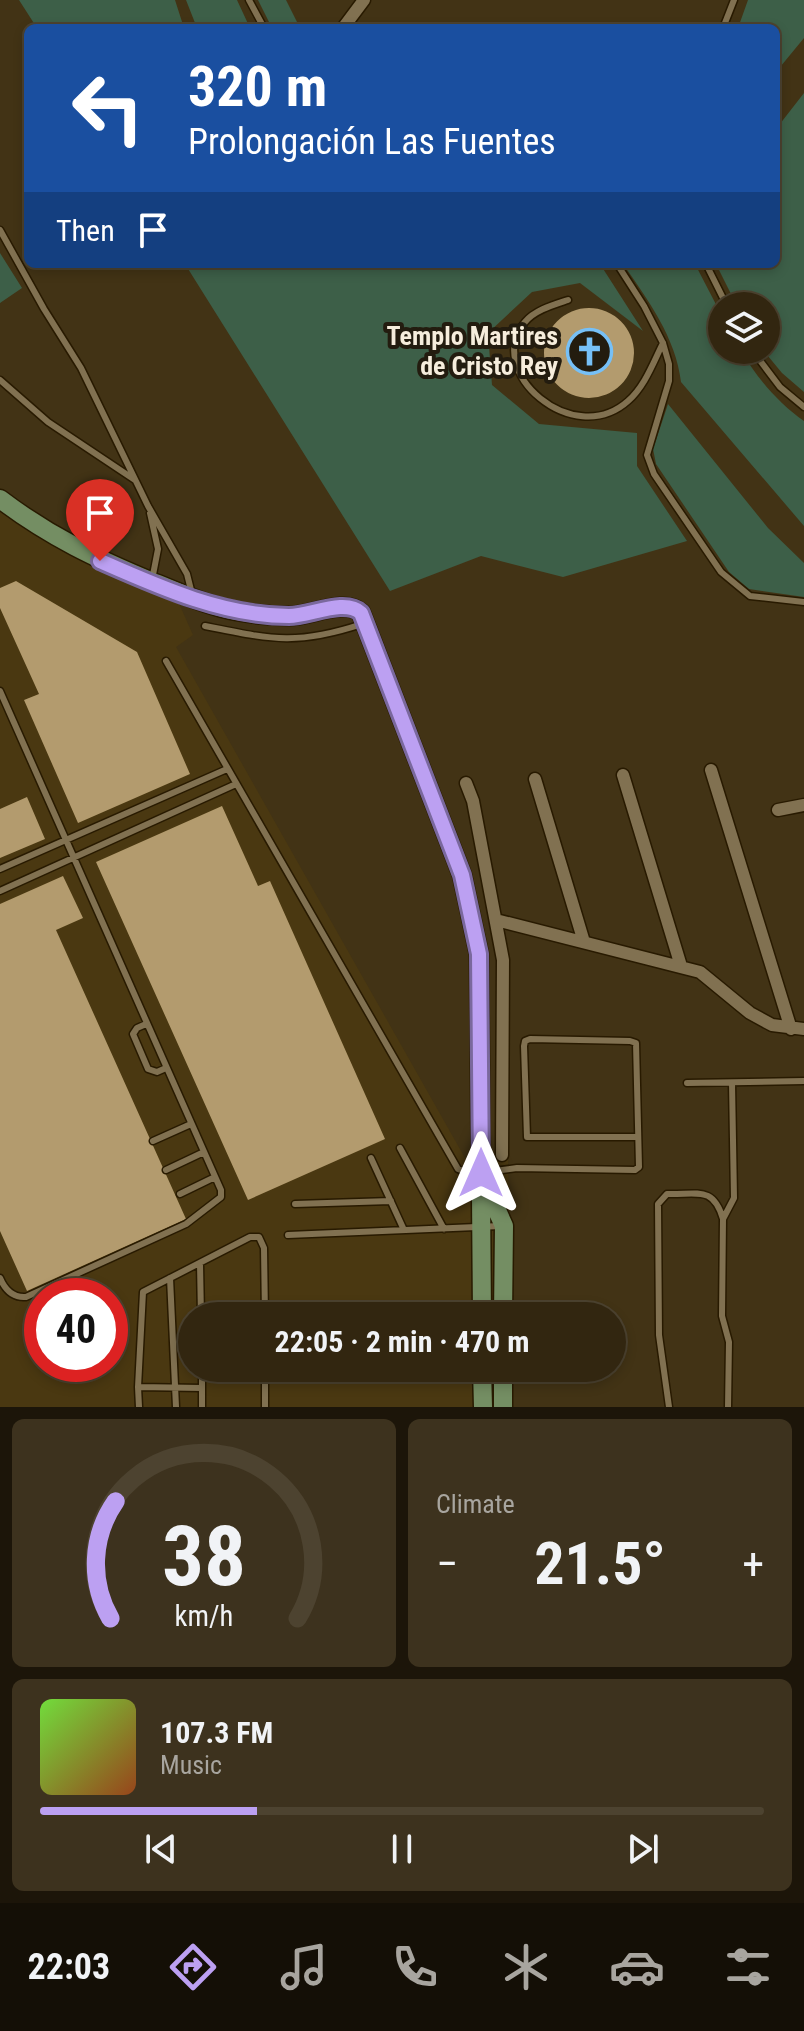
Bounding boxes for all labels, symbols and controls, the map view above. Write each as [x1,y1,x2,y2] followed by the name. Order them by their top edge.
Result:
[188,54,327,120] text: 320 m
[56,56,160,160] icon: left
[188,121,556,163] text: Prolongación Las Fuentes
[131,208,175,252] icon: arrive
[56,213,115,248] text: Then
[708,292,780,364] map controls
[708,292,780,364] button: layers
[387,321,558,381] place label: Templo Martires de Cristo Rey
[565,327,613,375] church icon: Templo Martires de Cristo Rey
[66,479,134,561] pin
[78,491,122,535] icon: arrive
[439,1131,523,1215] position arrow
[24,1278,128,1382] speed limit sign: 40
[275,1324,529,1359] text: 22:05 · 2 min · 470 m
[436,1489,515,1519] text: Climate
[162,1508,246,1605] text: 38
[534,1528,666,1599] text: 21.5°
[436,1538,458,1590] text: −
[742,1538,764,1590] text: +
[175,1599,233,1633] text: km/h
[160,1715,273,1750] text: 107.3 FM
[160,1750,222,1780] text: Music
[139,1827,183,1871] icon: previous
[380,1827,424,1871] icon: pause
[621,1827,665,1871] icon: next
[165,1939,221,1995] icon: directions
[276,1939,332,1995] icon: music
[387,1939,443,1995] icon: phone
[498,1939,554,1995] icon: climate
[609,1939,665,1995] icon: car
[720,1939,776,1995] icon: filters
[28,1946,110,1988] text: 22:03

